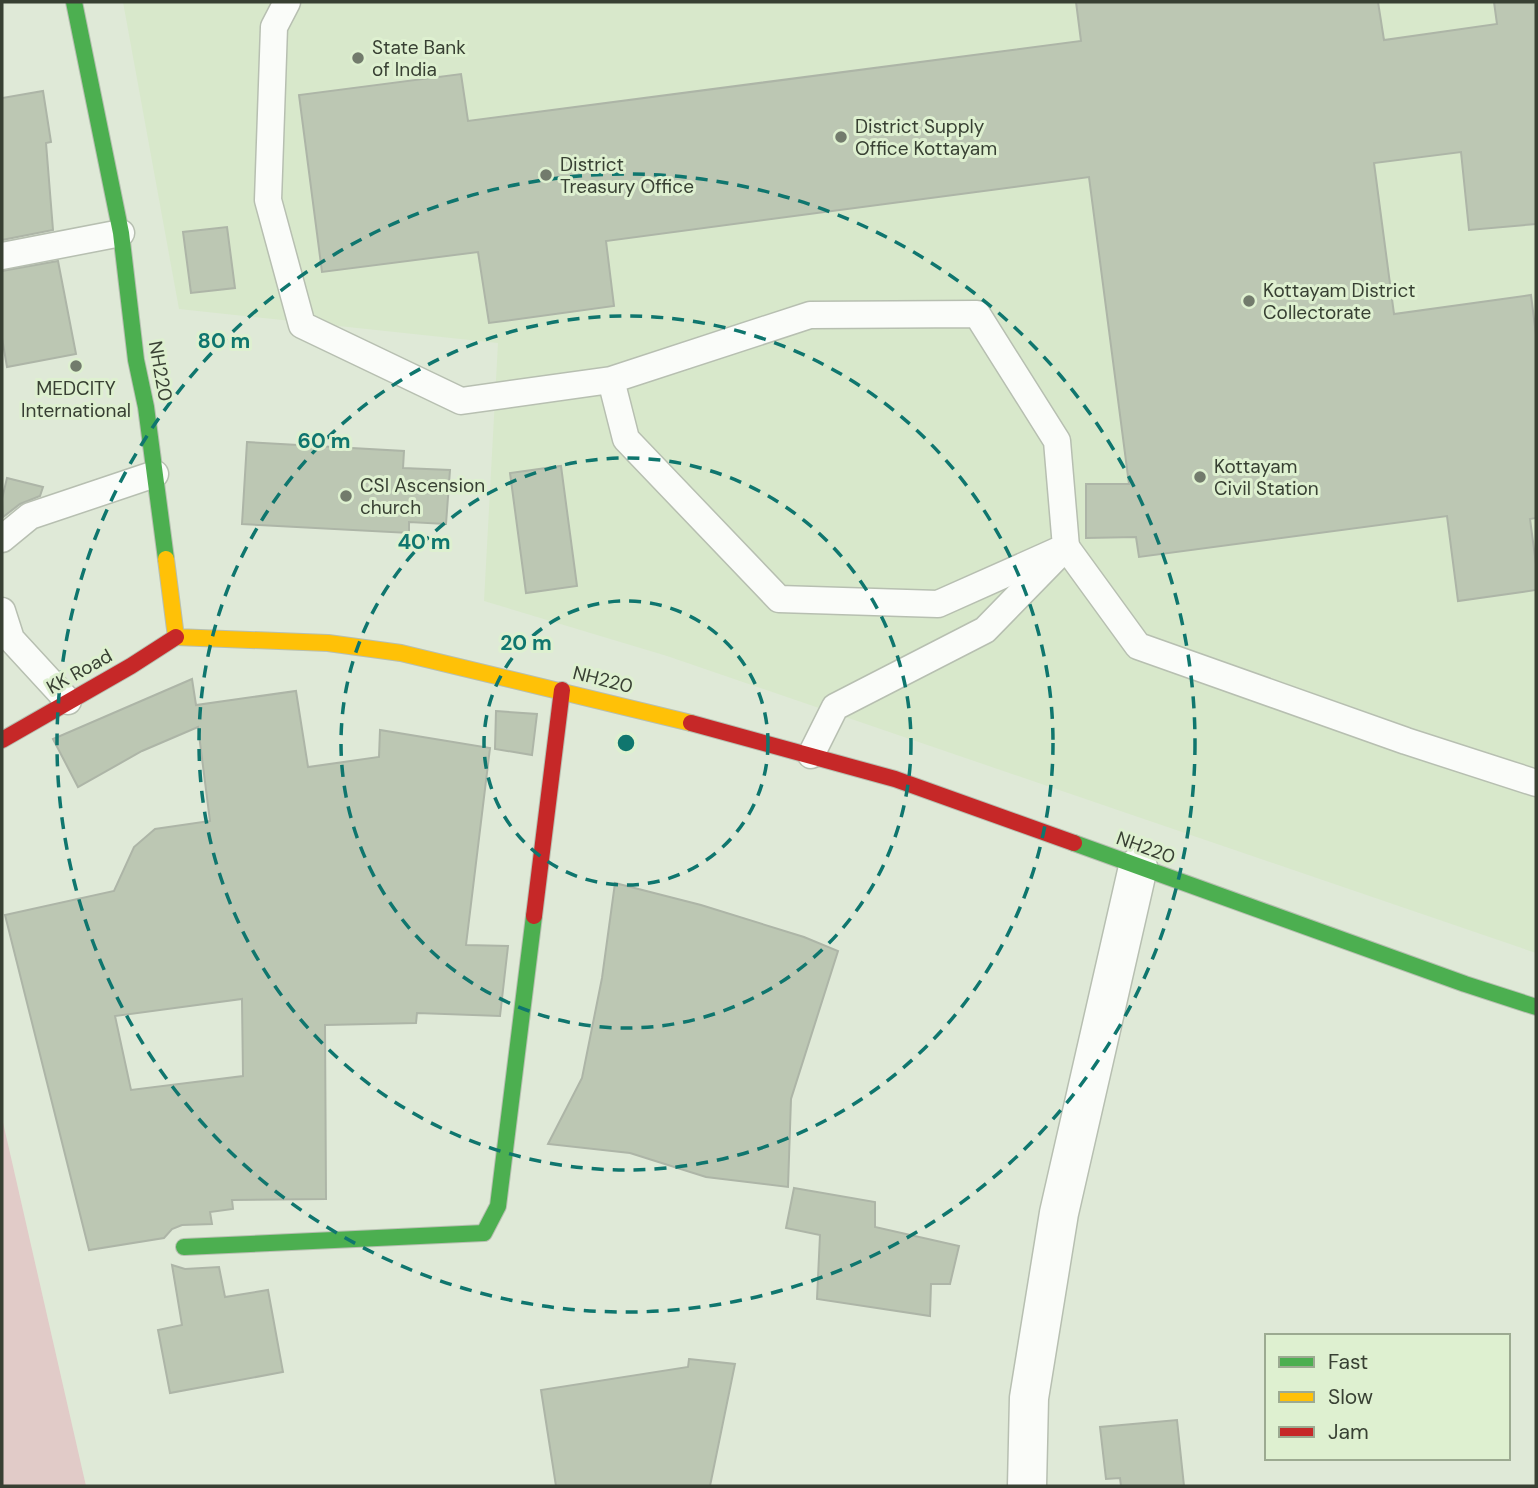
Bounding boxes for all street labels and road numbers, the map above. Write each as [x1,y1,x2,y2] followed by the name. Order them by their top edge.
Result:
[143,339,178,403] street label: NH220
[42,643,117,700] street label: KK Road
[570,660,635,699] street label: NH220
[1113,825,1179,870] street label: NH220

